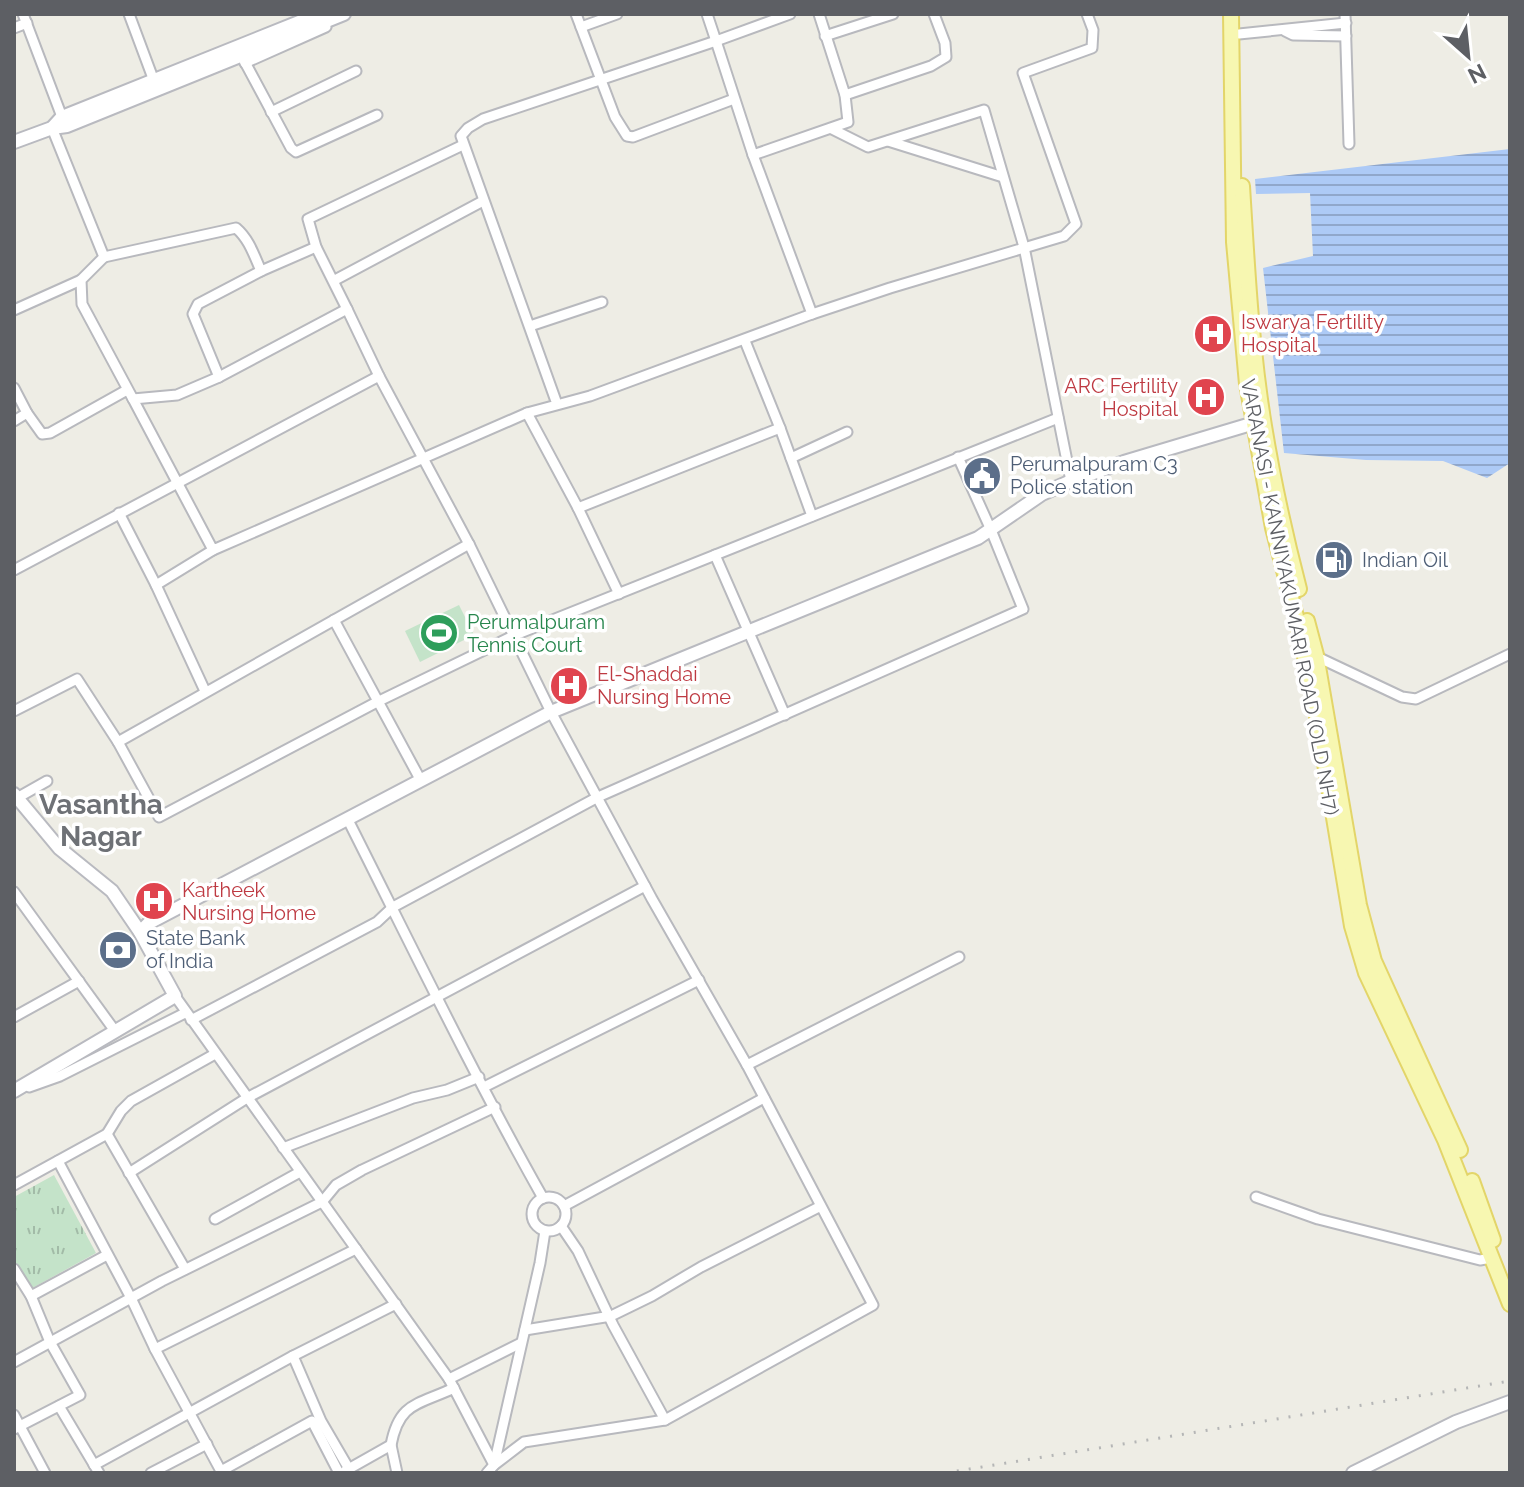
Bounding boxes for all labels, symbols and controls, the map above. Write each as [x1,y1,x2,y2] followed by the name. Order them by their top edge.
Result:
[1428,16,1508,96] north arrow
[1464,58,1490,89] text: N
[1241,310,1384,357] place label: Iswarya Fertility Hospital
[1192,313,1234,355] hospital icon: Iswarya Fertility Hospital
[1064,374,1179,421] place label: ARC Fertility Hospital
[1185,376,1227,418] hospital icon: ARC Fertility Hospital
[1236,377,1344,817] street label: VARANASI - KANNIYAKUMARI ROAD (OLD NH7)
[1010,452,1178,499] place label: Perumalpuram C3 Police station
[961,455,1003,497] public building icon: Perumalpuram C3 Police station
[1313,539,1355,581] fuel station icon: Indian Oil
[1362,548,1448,572] place label: Indian Oil
[467,610,605,657] place label: Perumalpuram Tennis Court
[418,612,460,654] sports icon: Perumalpuram Tennis Court
[597,662,731,709] place label: El-Shaddai Nursing Home
[548,665,590,707] hospital icon: El-Shaddai Nursing Home
[39,788,163,853] district label: Vasantha Nagar
[182,878,316,925] place label: Kartheek Nursing Home
[133,880,175,922] hospital icon: Kartheek Nursing Home
[146,926,246,973] place label: State Bank of India
[97,929,139,971] bank icon: State Bank of India

